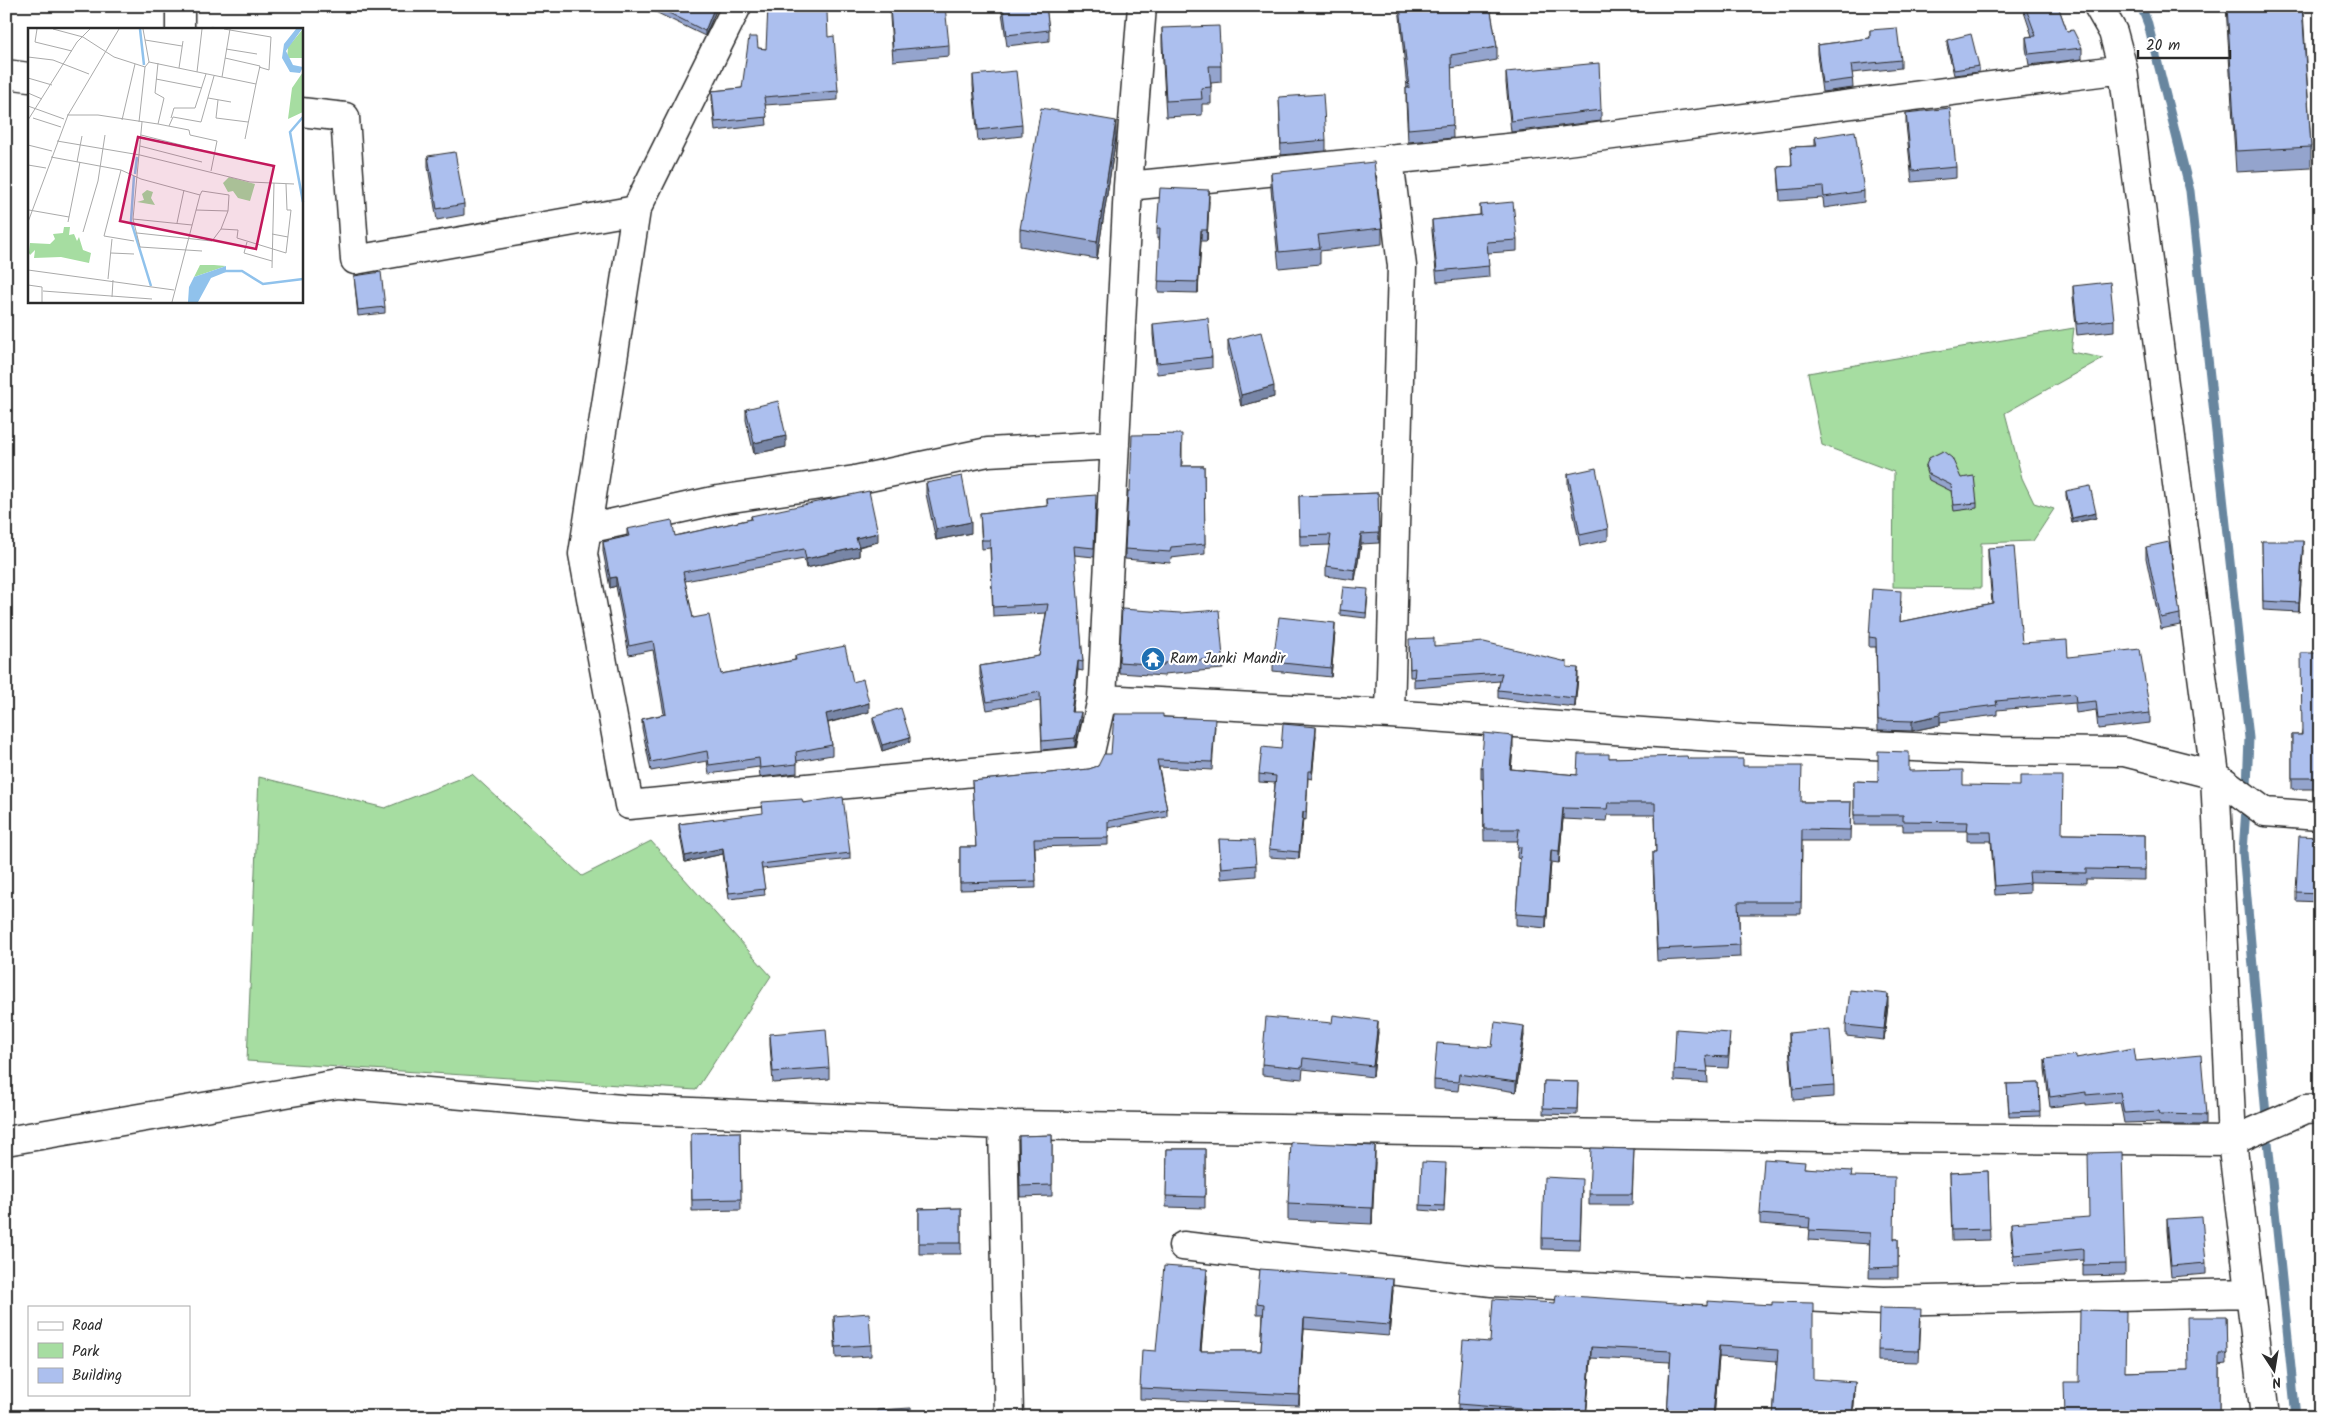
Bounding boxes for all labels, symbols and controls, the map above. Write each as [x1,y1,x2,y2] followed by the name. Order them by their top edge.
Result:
[28,28,302,302] inset map
[2138,28,2231,60] scale bar
[2146,34,2180,58] text: 20 m
[1140,646,1166,672] temple icon: Ram Janki Mandir
[1170,647,1286,671] place label: Ram Janki Mandir
[28,1306,190,1396] legend
[72,1314,103,1338] text: Road
[72,1340,100,1364] text: Park
[2248,1346,2298,1396] north arrow
[72,1364,122,1388] text: Building
[2270,1370,2283,1393] text: N

